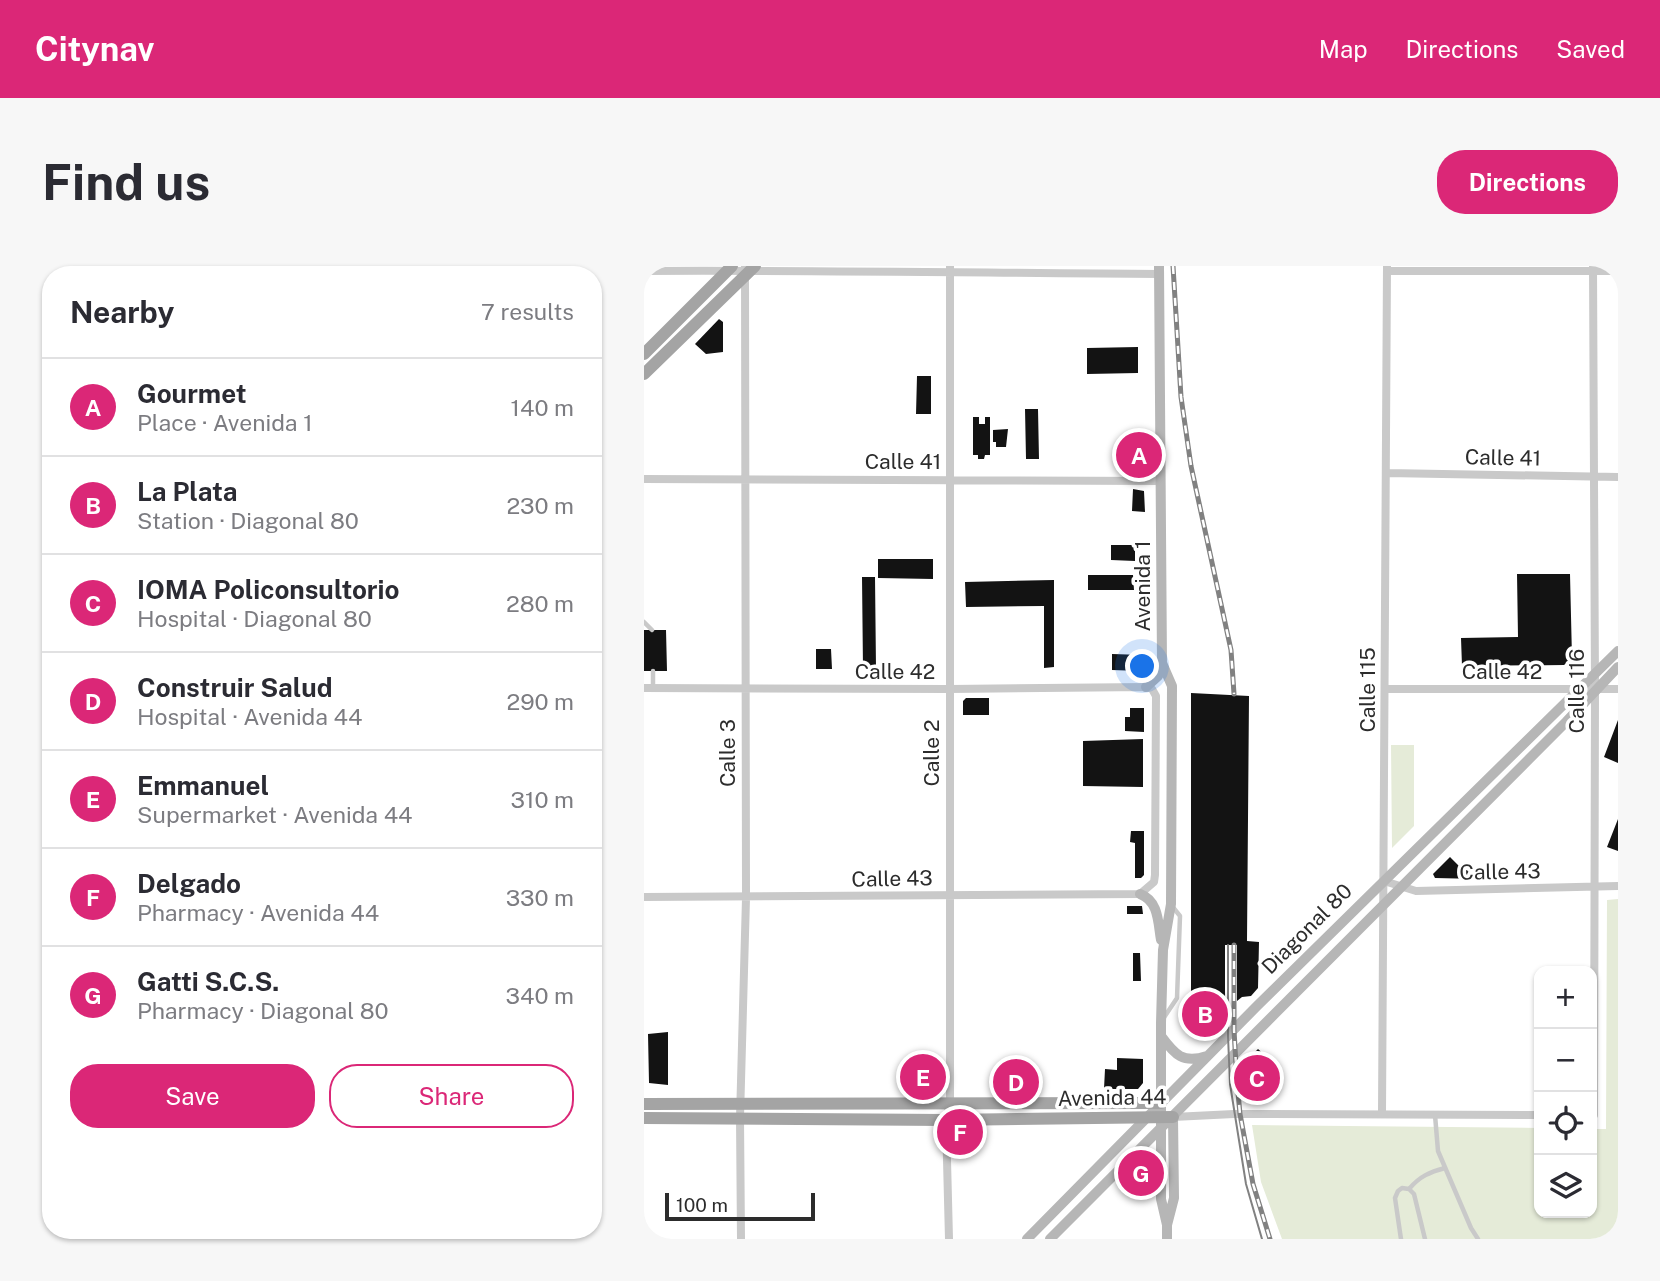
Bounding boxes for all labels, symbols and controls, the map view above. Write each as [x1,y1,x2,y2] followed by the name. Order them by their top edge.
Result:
[35,30,155,68] text: Citynav
[1319,35,1368,63] text: Map
[1406,35,1518,63] text: Directions
[1556,35,1625,63] text: Saved
[1437,150,1618,214] button: Directions
[42,153,210,211] text: Find us
[70,294,174,330] text: Nearby
[481,298,574,325] text: 7 results
[137,378,247,409] text: Gourmet
[85,394,101,421] text: A
[511,394,574,421] text: 140 m
[137,409,313,436] text: Place · Avenida 1
[1116,429,1162,481] pin: A
[1465,444,1541,471] street label: Calle 41
[865,449,941,474] street label: Calle 41
[137,476,238,507] text: La Plata
[85,492,101,519] text: B
[506,492,574,519] text: 230 m
[137,507,359,534] text: Station · Diagonal 80
[1130,540,1155,632] street label: Avenida 1
[137,574,399,605] text: IOMA Policonsultorio
[85,590,101,617] text: C
[506,590,574,617] text: 280 m
[137,605,372,632] text: Hospital · Diagonal 80
[1355,647,1380,733] street label: Calle 115
[1125,649,1159,683] your location
[1564,649,1589,733] street label: Calle 116
[855,659,935,684] street label: Calle 42
[1462,659,1542,684] street label: Calle 42
[137,672,332,703] text: Construir Salud
[85,688,101,715] text: D
[507,688,574,715] text: 290 m
[137,703,363,730] text: Hospital · Avenida 44
[715,719,740,787] street label: Calle 3
[919,719,944,787] street label: Calle 2
[137,770,269,801] text: Emmanuel
[86,786,100,813] text: E
[511,786,574,813] text: 310 m
[137,801,413,828] text: Supermarket · Avenida 44
[1459,858,1541,885] street label: Calle 43
[851,865,933,892] street label: Calle 43
[137,868,241,899] text: Delgado
[1256,878,1357,979] street label: Diagonal 80
[86,884,100,911] text: F
[506,884,574,911] text: 330 m
[137,899,379,926] text: Pharmacy · Avenida 44
[137,966,279,997] text: Gatti S.C.S.
[1534,966,1597,1218] map controls
[1534,966,1597,1029] button: +
[84,982,102,1009] text: G
[506,982,574,1009] text: 340 m
[1182,988,1228,1040] pin: B
[137,997,389,1024] text: Pharmacy · Diagonal 80
[1534,1029,1597,1092] button: −
[900,1051,946,1103] pin: E
[1234,1052,1280,1104] pin: C
[993,1056,1039,1108] pin: D
[70,1064,315,1128] button: Save
[329,1064,574,1128] button: Share
[1057,1084,1167,1111] street label: Avenida 44
[1534,1092,1597,1155] button: locate
[937,1106,983,1158] pin: F
[1118,1147,1164,1199] pin: G
[1534,1155,1597,1218] button: layers
[665,1190,816,1222] scale bar
[676,1194,728,1216] text: 100 m

